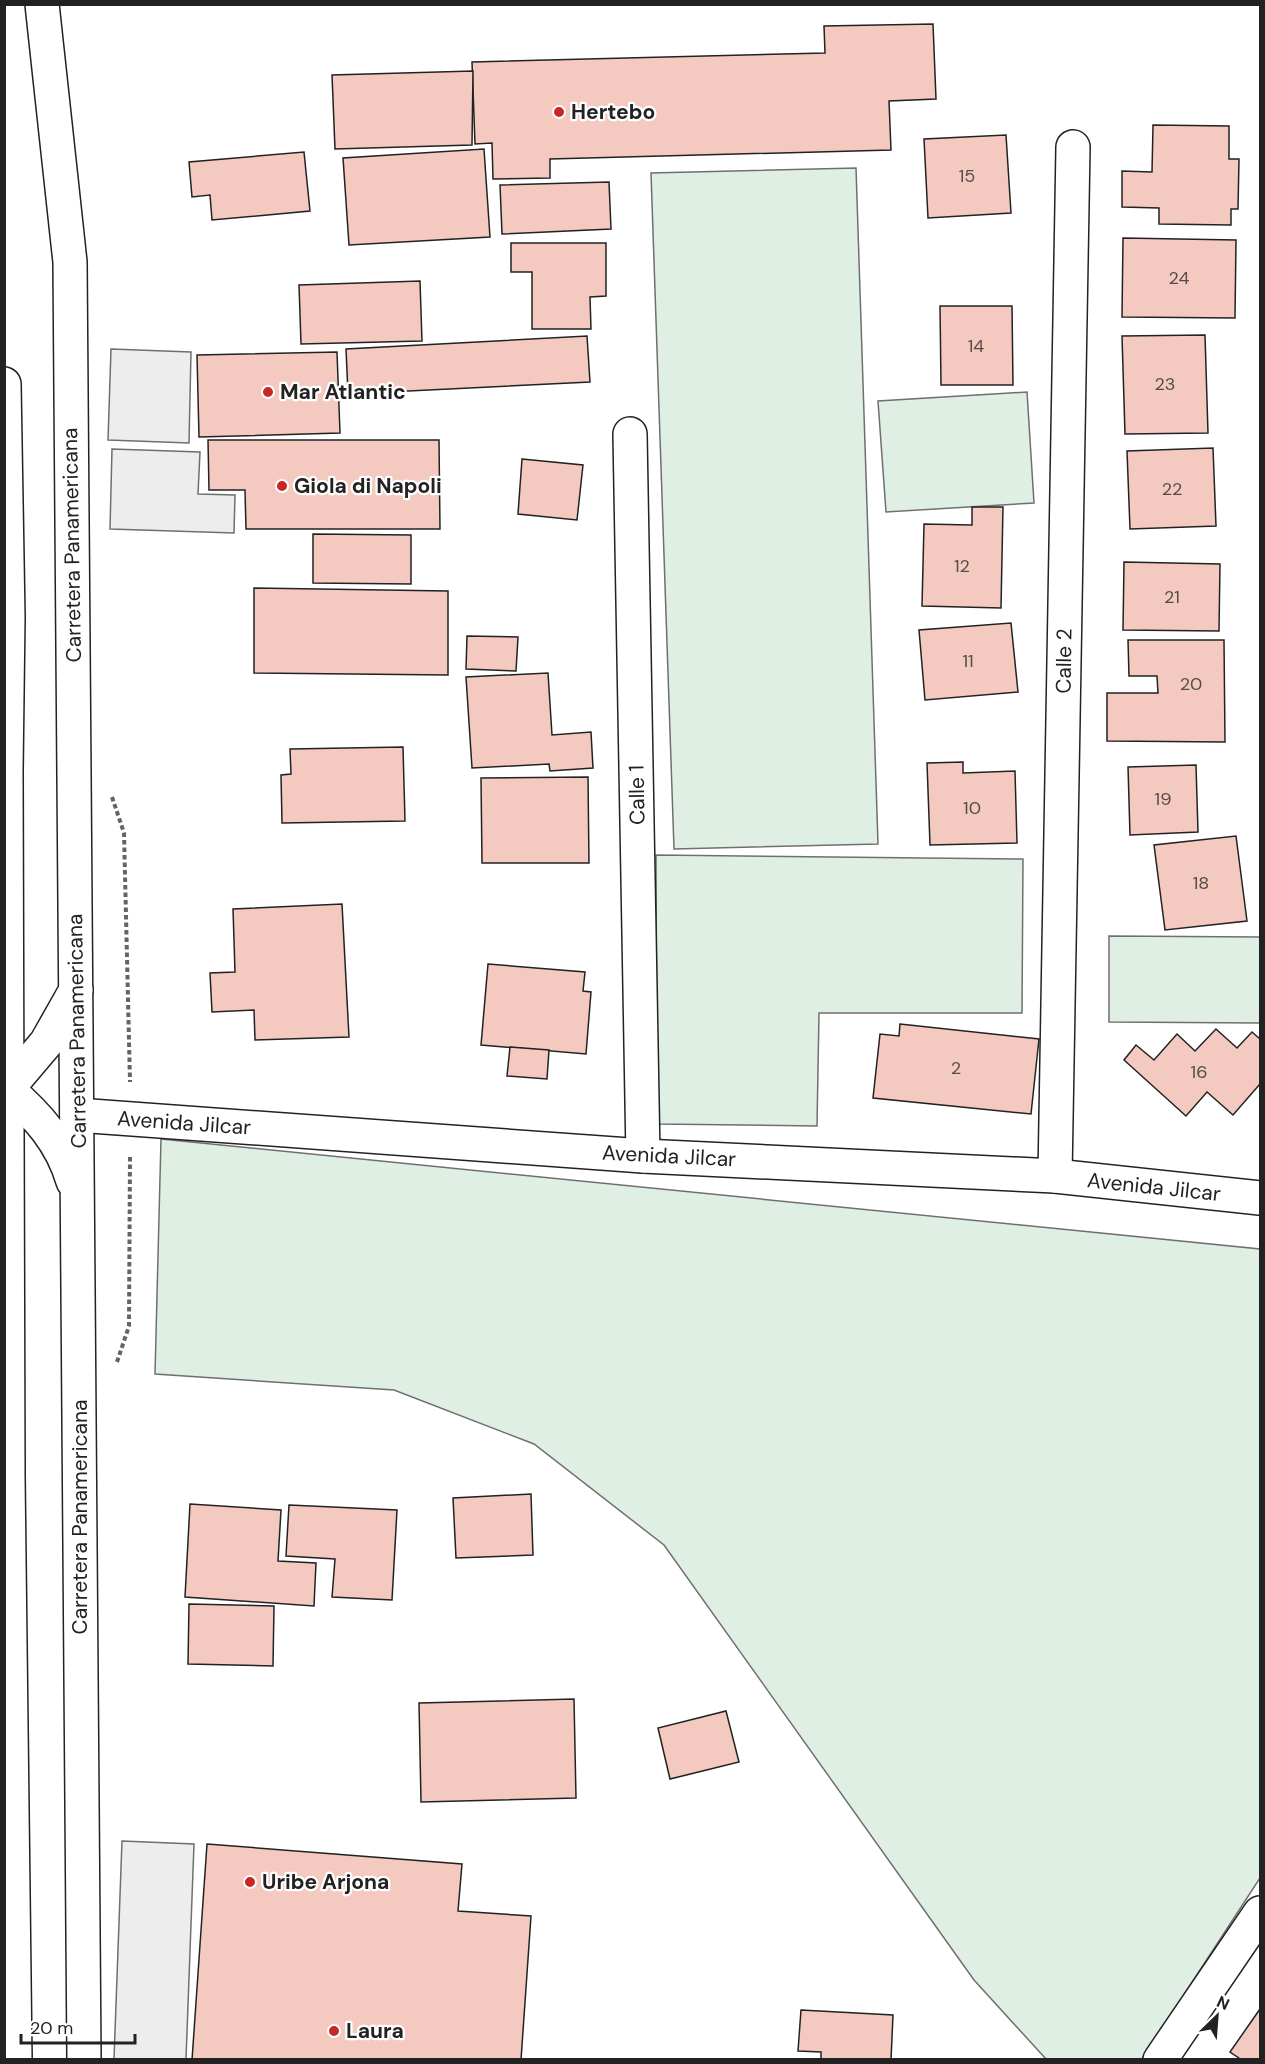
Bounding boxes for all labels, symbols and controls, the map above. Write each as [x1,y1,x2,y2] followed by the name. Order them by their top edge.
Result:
[571,98,655,126] place label: Hertebo
[552,105,566,119] marker: Hertebo
[959,164,975,188] house number: 15
[1169,266,1190,290] house number: 24
[968,334,984,358] house number: 14
[1154,372,1176,396] house number: 23
[280,378,406,406] place label: Mar Atlantic
[261,385,275,399] marker: Mar Atlantic
[56,427,88,663] street label: Carretera Panamericana
[294,472,442,500] place label: Giola di Napoli
[1162,477,1182,501] house number: 22
[275,479,289,493] marker: Giola di Napoli
[954,554,970,578] house number: 12
[1164,585,1180,609] house number: 21
[1049,628,1079,694] street label: Calle 2
[962,649,974,673] house number: 11
[1180,672,1202,696] house number: 20
[622,765,652,825] street label: Calle 1
[1155,787,1171,811] house number: 19
[963,796,981,820] house number: 10
[1193,871,1209,895] house number: 18
[61,913,93,1149] street label: Carretera Panamericana
[951,1056,961,1080] house number: 2
[1191,1060,1207,1084] house number: 16
[116,1104,252,1142] street label: Avenida Jilcar
[601,1139,737,1174] street label: Avenida Jilcar
[1086,1166,1222,1208] street label: Avenida Jilcar
[66,1400,94,1634] street label: Carretera Panamericana
[262,1868,389,1896] place label: Uribe Arjona
[243,1875,257,1889] marker: Uribe Arjona
[1187,1986,1247,2046] north arrow
[1213,1991,1233,2015] text: N
[21,2007,135,2045] scale bar
[30,2016,73,2040] text: 20 m
[346,2017,404,2045] place label: Laura
[327,2024,341,2038] marker: Laura

